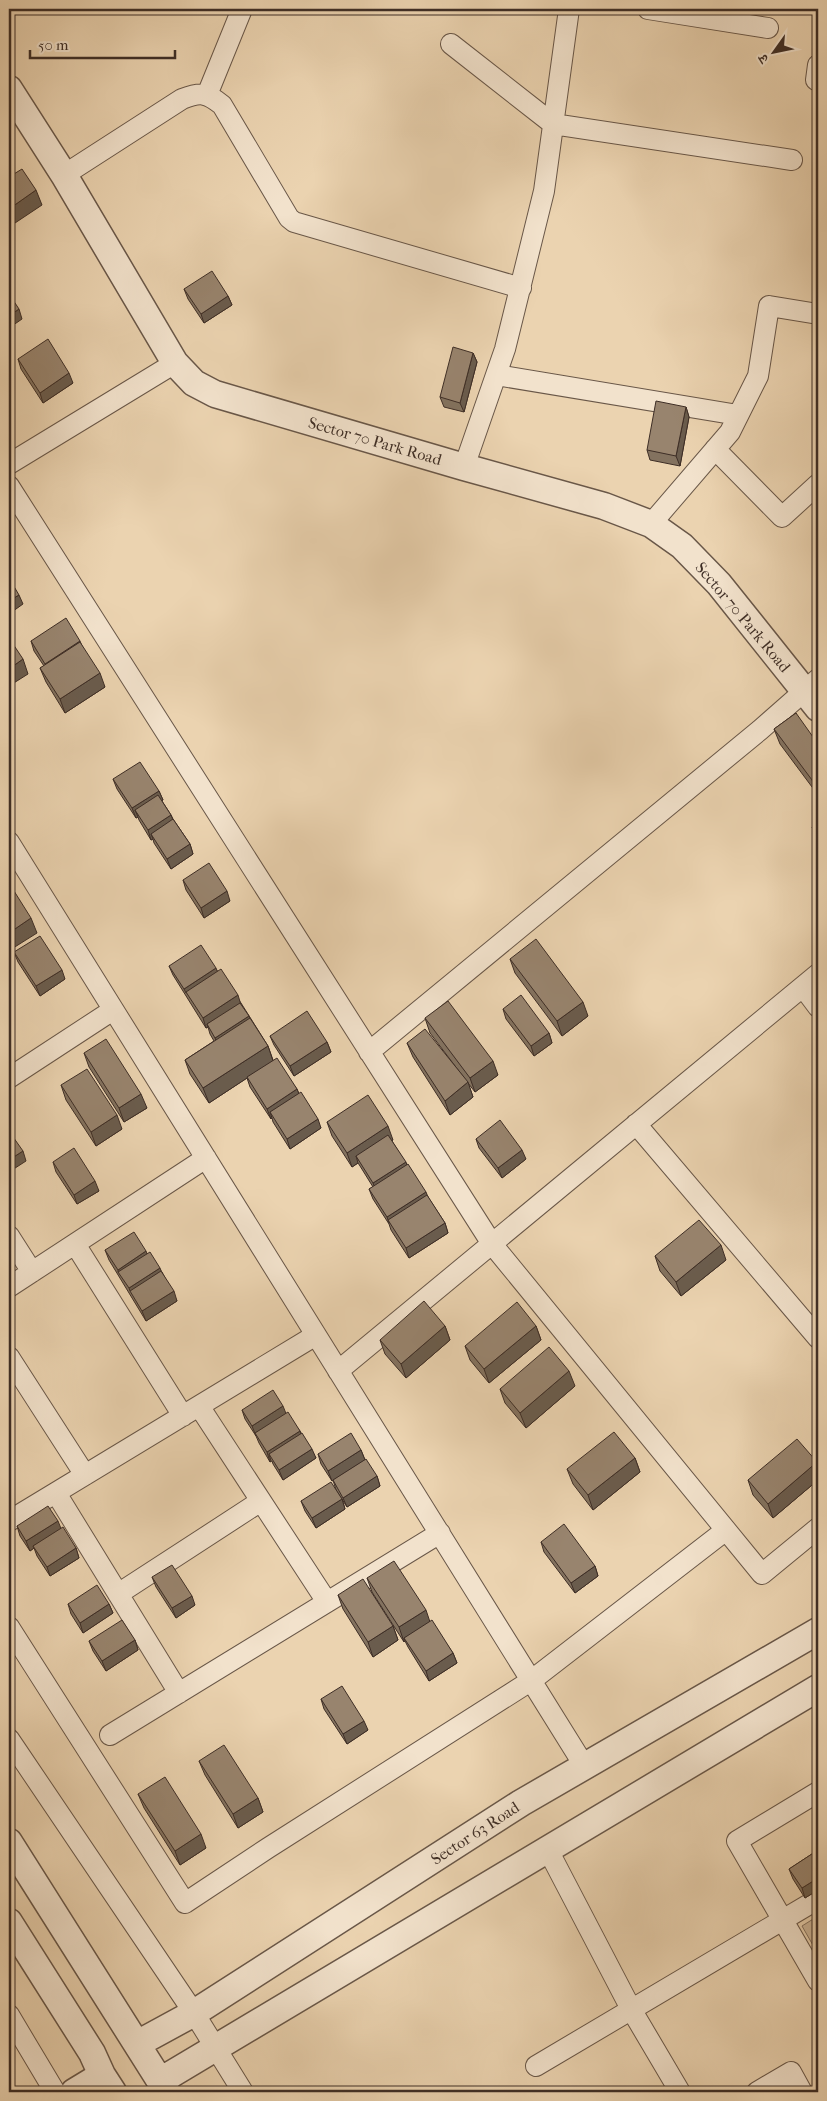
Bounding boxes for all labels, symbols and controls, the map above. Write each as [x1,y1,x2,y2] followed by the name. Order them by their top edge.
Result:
[30,28,175,60] scale bar
[750,28,800,78] north arrow
[38,36,69,54] text: 50 m
[754,50,773,67] text: उ
[306,413,444,469] street label: Sector 70 Park Road
[691,558,795,676] street label: Sector 70 Park Road
[427,1797,523,1869] street label: Sector 63 Road

